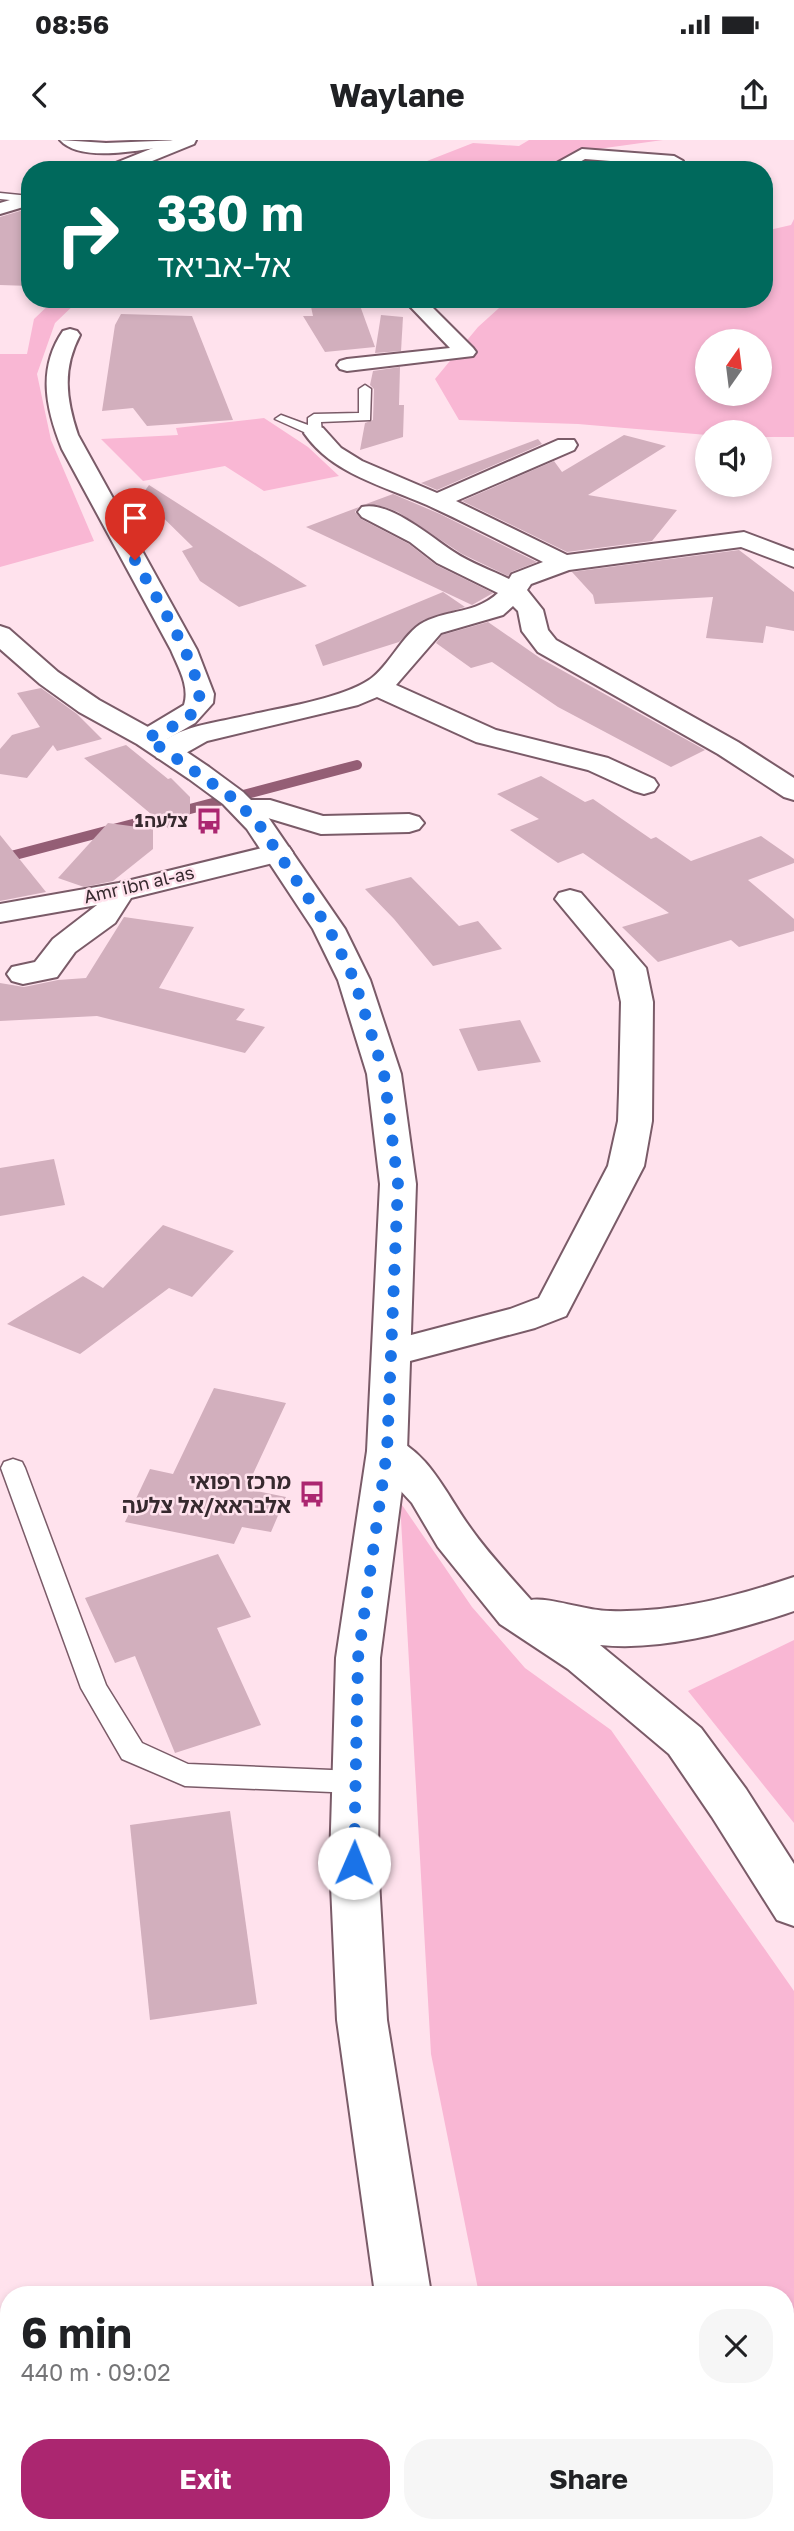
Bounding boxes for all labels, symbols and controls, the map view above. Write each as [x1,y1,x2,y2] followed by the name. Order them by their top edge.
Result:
[35,9,109,40] text: 08:56
[21,76,59,114] icon: back
[329,76,465,114] text: Waylane
[735,76,773,114] icon: share
[157,183,304,242] text: 330 m
[42,189,133,280] icon: right
[157,246,291,284] text: אל-אביאד
[695,329,772,406] north arrow
[695,329,772,497] map controls
[695,420,772,497] button: sound
[105,488,165,560] pin
[116,499,154,537] icon: arrive
[194,806,224,836] bus stop icon: צלעה1
[135,809,188,831] place label: צלעה1
[81,861,196,907] street label: Amr ibn al-as
[122,1468,291,1518] place label: מרכז רפואי אלבראא/אל צלעה
[297,1479,327,1509] bus stop icon: מרכז רפואי אלבראא/אל צלעה
[317,1826,391,1900] position arrow
[21,2307,132,2357] text: 6 min
[699,2309,773,2383] button: close
[21,2358,171,2386] text: 440 m · 09:02
[21,2439,390,2519] button: Exit
[404,2439,773,2519] button: Share

